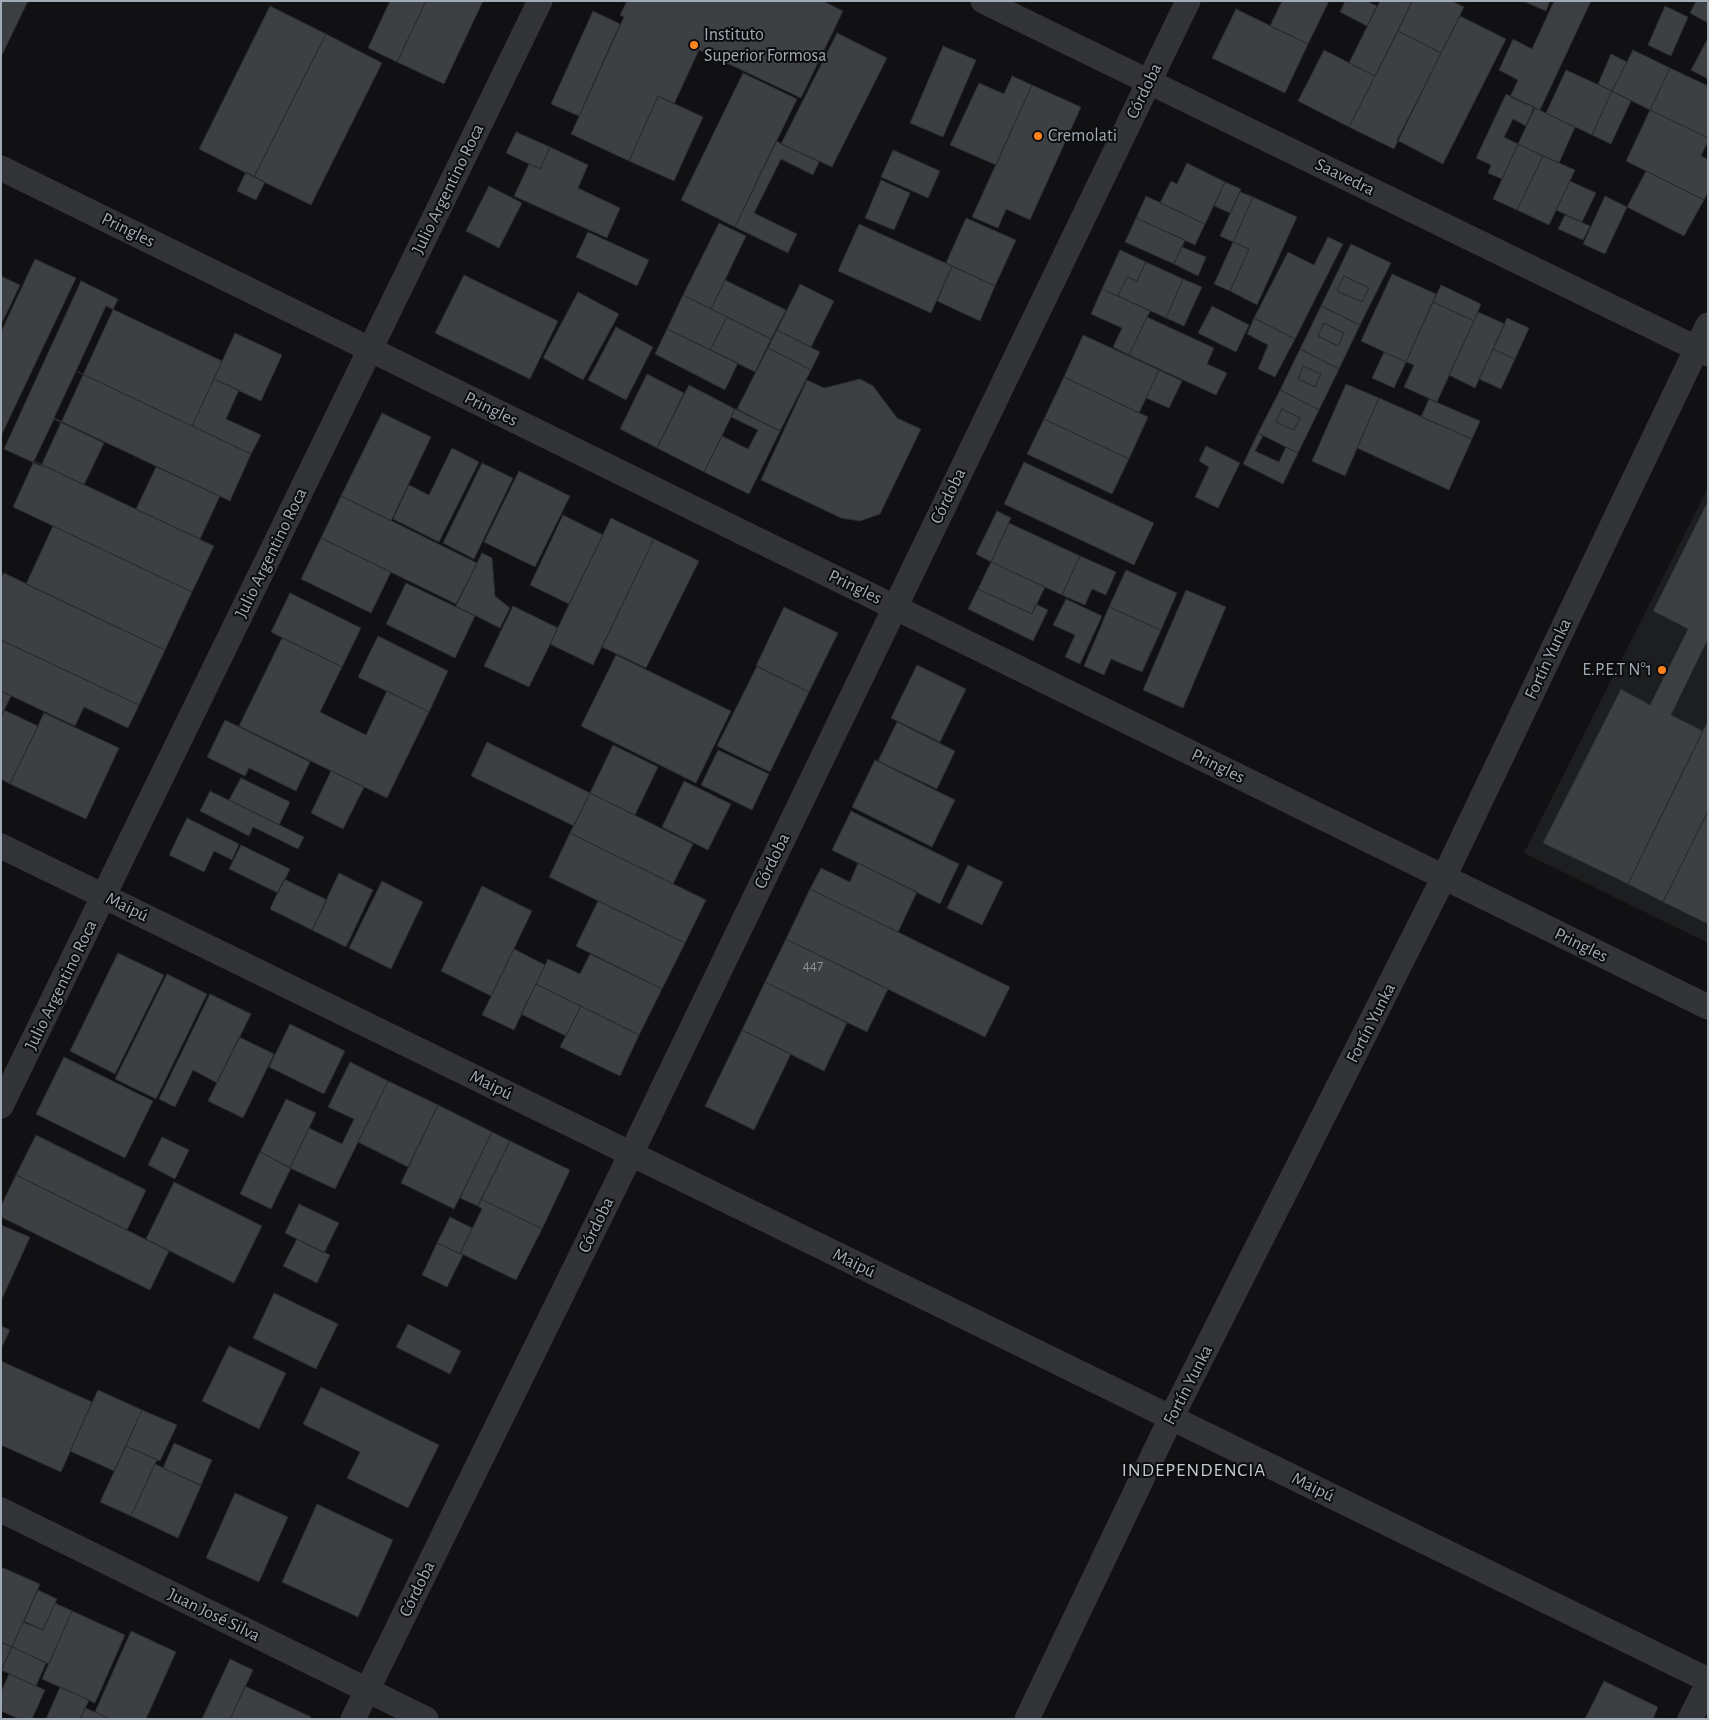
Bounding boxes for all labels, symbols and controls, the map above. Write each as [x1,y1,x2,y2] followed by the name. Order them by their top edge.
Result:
[704,24,827,66] place label: Instituto Superior Formosa
[688,39,700,51] marker: Instituto Superior Formosa
[1121,60,1167,122] street label: Córdoba
[407,120,489,258] street label: Julio Argentino Roca
[1048,125,1117,147] place label: Cremolati
[1032,130,1044,142] marker: Cremolati
[1312,153,1378,201] street label: Saavedra
[98,208,158,252] street label: Pringles
[461,387,521,431] street label: Pringles
[925,465,971,527] street label: Córdoba
[230,484,312,622] street label: Julio Argentino Roca
[825,565,885,609] street label: Pringles
[1520,615,1576,703] street label: Fortín Yunka
[1582,659,1652,681] place label: E.P.E.T N°1
[1656,664,1668,676] marker: E.P.E.T N°1
[1188,744,1248,788] street label: Pringles
[749,830,795,892] street label: Córdoba
[102,887,152,927] street label: Maipú
[20,916,102,1054] street label: Julio Argentino Roca
[1551,923,1611,967] street label: Pringles
[803,956,823,974] house number: 447
[1342,979,1400,1067] street label: Fortín Yunka
[466,1065,516,1105] street label: Maipú
[573,1194,619,1256] street label: Córdoba
[829,1243,879,1283] street label: Maipú
[1159,1341,1217,1429] street label: Fortín Yunka
[1120,1459,1268,1481] district label: INDEPENDENCIA
[1288,1467,1338,1507] street label: Maipú
[394,1558,440,1620] street label: Córdoba
[164,1583,264,1647] street label: Juan José Silva

